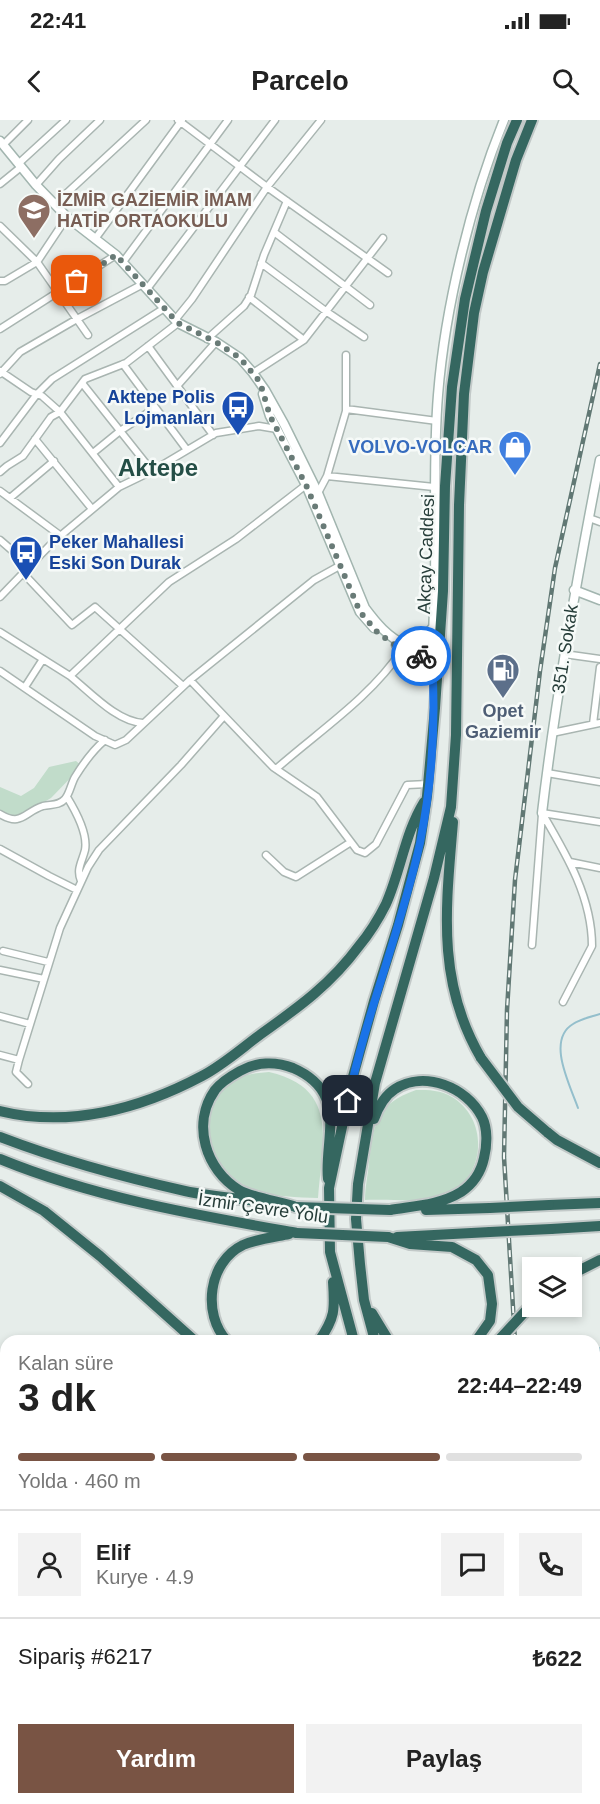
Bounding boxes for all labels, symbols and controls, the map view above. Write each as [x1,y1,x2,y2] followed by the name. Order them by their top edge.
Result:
[30,8,86,33] text: 22:41
[18,65,51,98] icon: back
[549,65,582,98] icon: search
[251,66,349,96] text: Parcelo
[57,190,252,231] place label: İZMİR GAZİEMİR İMAM HATİP ORTAOKULU
[16,192,52,239] school or university icon: İZMİR GAZİEMİR İMAM HATİP ORTAOKULU
[51,255,102,306] pin
[60,264,93,297] icon: bag
[107,387,215,428] place label: Aktepe Polis Lojmanları
[220,389,256,436] bus stop icon: Aktepe Polis Lojmanları
[497,429,533,476] shop icon: VOLVO-VOLCAR
[348,437,492,457] place label: VOLVO-VOLCAR
[118,454,198,481] district label: Aktepe
[414,494,438,614] street label: Akçay Caddesi
[49,532,184,573] place label: Peker Mahallesi Eski Son Durak
[8,534,44,581] bus stop icon: Peker Mahallesi Eski Son Durak
[548,602,582,695] street label: 351. Sokak
[391,626,451,686] courier
[405,640,438,673] icon: bike
[485,652,521,699] fuel station icon: Opet Gaziemir
[465,701,541,742] place label: Opet Gaziemir
[322,1075,373,1126] pin
[331,1084,364,1117] icon: home
[197,1189,329,1227] street label: İzmir Çevre Yolu
[522,1257,582,1317] map controls
[522,1257,582,1317] button: layers
[18,1352,114,1374] text: Kalan süre
[457,1373,582,1398] text: 22:44–22:49
[18,1376,96,1419] text: 3 dk
[18,1470,141,1492] text: Yolda · 460 m
[18,1533,81,1596] button: person
[441,1533,504,1596] button: chat
[519,1533,582,1596] button: phone
[96,1540,130,1565] text: Elif
[96,1566,194,1588] text: Kurye · 4.9
[18,1644,153,1669] text: Sipariş #6217
[533,1646,582,1671] text: ₺622
[18,1724,294,1793] button: Yardım
[306,1724,582,1793] button: Paylaş

